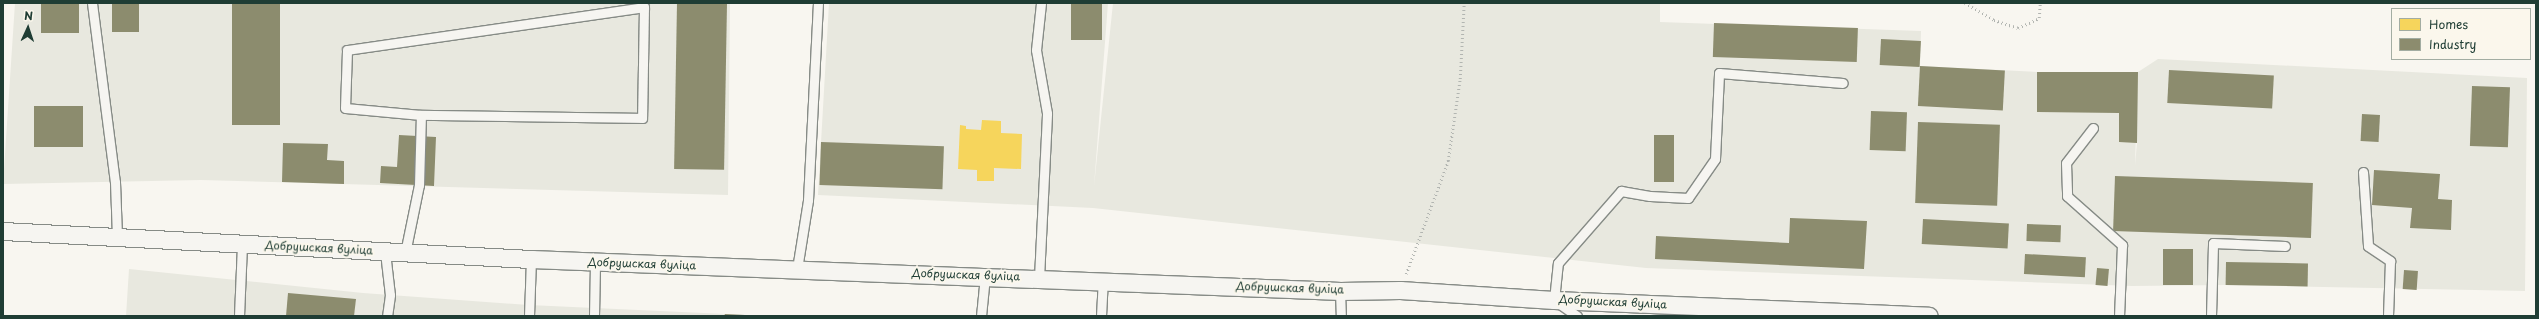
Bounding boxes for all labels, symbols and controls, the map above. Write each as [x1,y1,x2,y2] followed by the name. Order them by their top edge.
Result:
[24,7,33,24] text: N
[8,8,48,48] north arrow
[2391,8,2531,60] legend
[2429,15,2468,33] text: Homes
[2429,35,2476,53] text: Industry
[265,239,373,257] street label: Добрушская вуліца
[588,256,696,272] street label: Добрушская вуліца
[912,267,1020,283] street label: Добрушская вуліца
[1236,280,1344,296] street label: Добрушская вуліца
[1559,293,1667,311] street label: Добрушская вуліца

